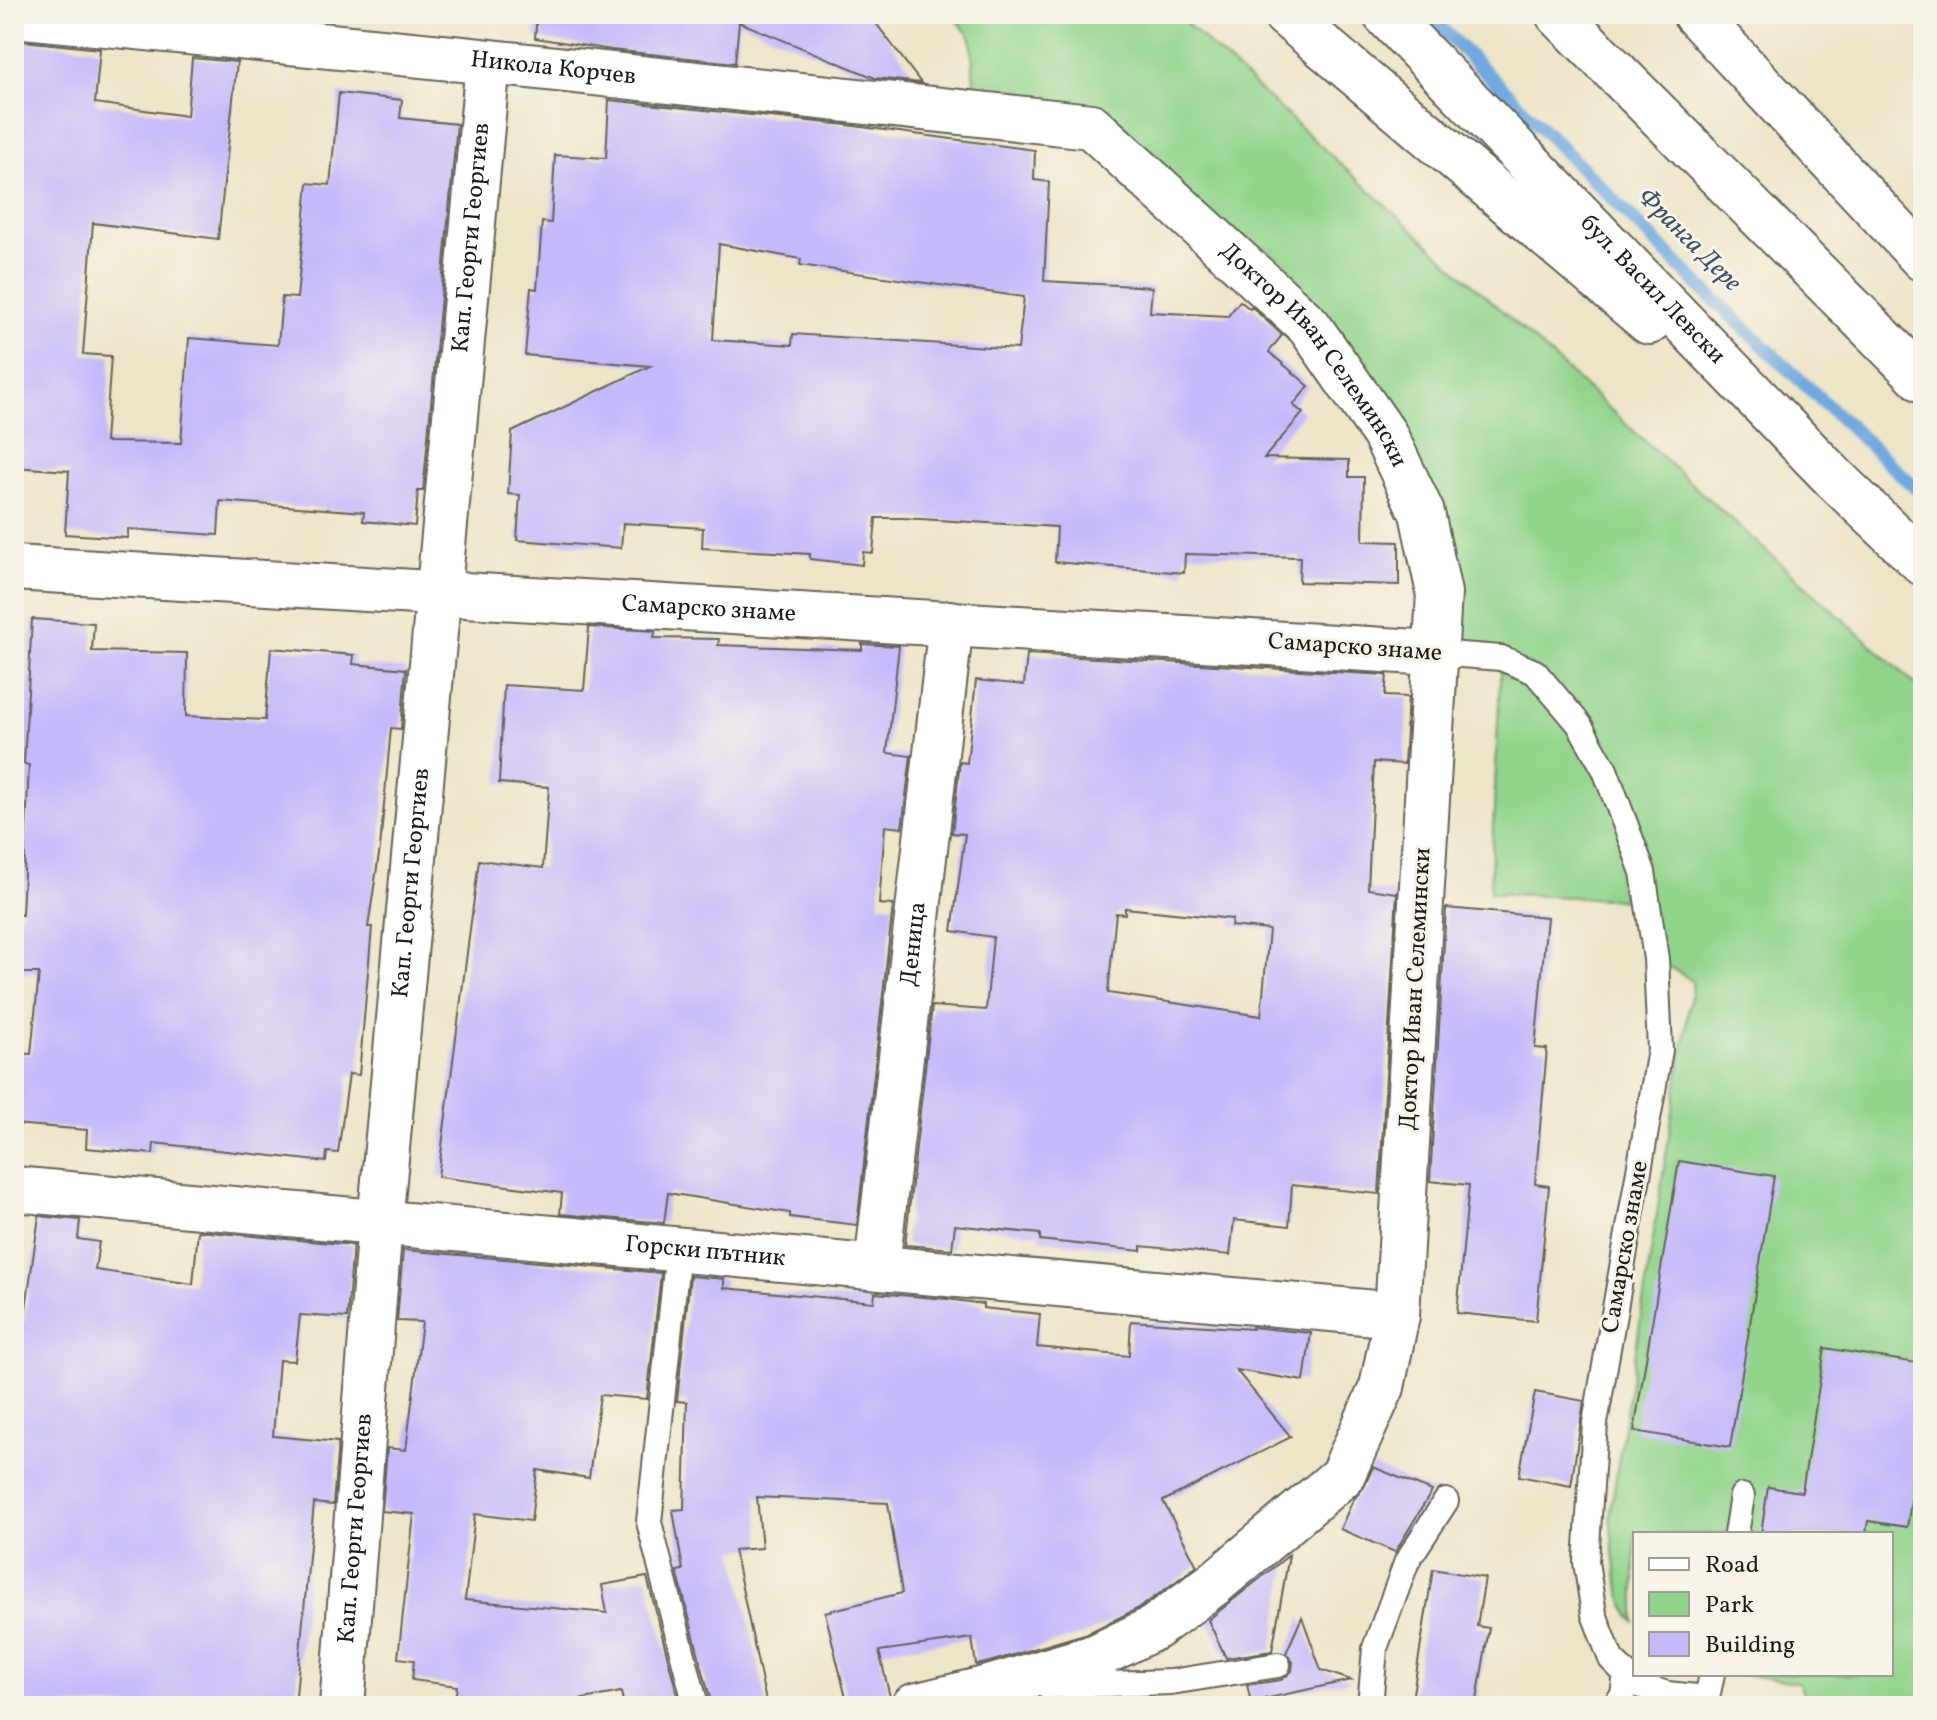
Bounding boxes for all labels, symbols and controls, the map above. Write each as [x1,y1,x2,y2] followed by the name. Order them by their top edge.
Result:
[469,43,638,94] street label: Никола Корчев
[444,121,499,354] street label: Кап. Георги Георгиев
[1629,180,1750,301] water label: Франга Дере
[1572,208,1733,372] street label: бул. Васил Левски
[1212,235,1415,473] street label: Доктор Иван Селемински
[621,587,797,632] street label: Самарско знаме
[1267,625,1443,671] street label: Самарско знаме
[384,766,439,999] street label: Кап. Георги Георгиев
[1392,847,1440,1131] street label: Доктор Иван Селемински
[892,900,936,988] street label: Деница
[1594,1158,1658,1336] street label: Самарско знаме
[623,1228,787,1276] street label: Горски пътник
[330,1412,382,1645] street label: Кап. Георги Георгиев
[1633,1532,1893,1676] legend
[1705,1549,1759,1583] text: Road
[1705,1589,1754,1623] text: Park
[1705,1629,1795,1663] text: Building

